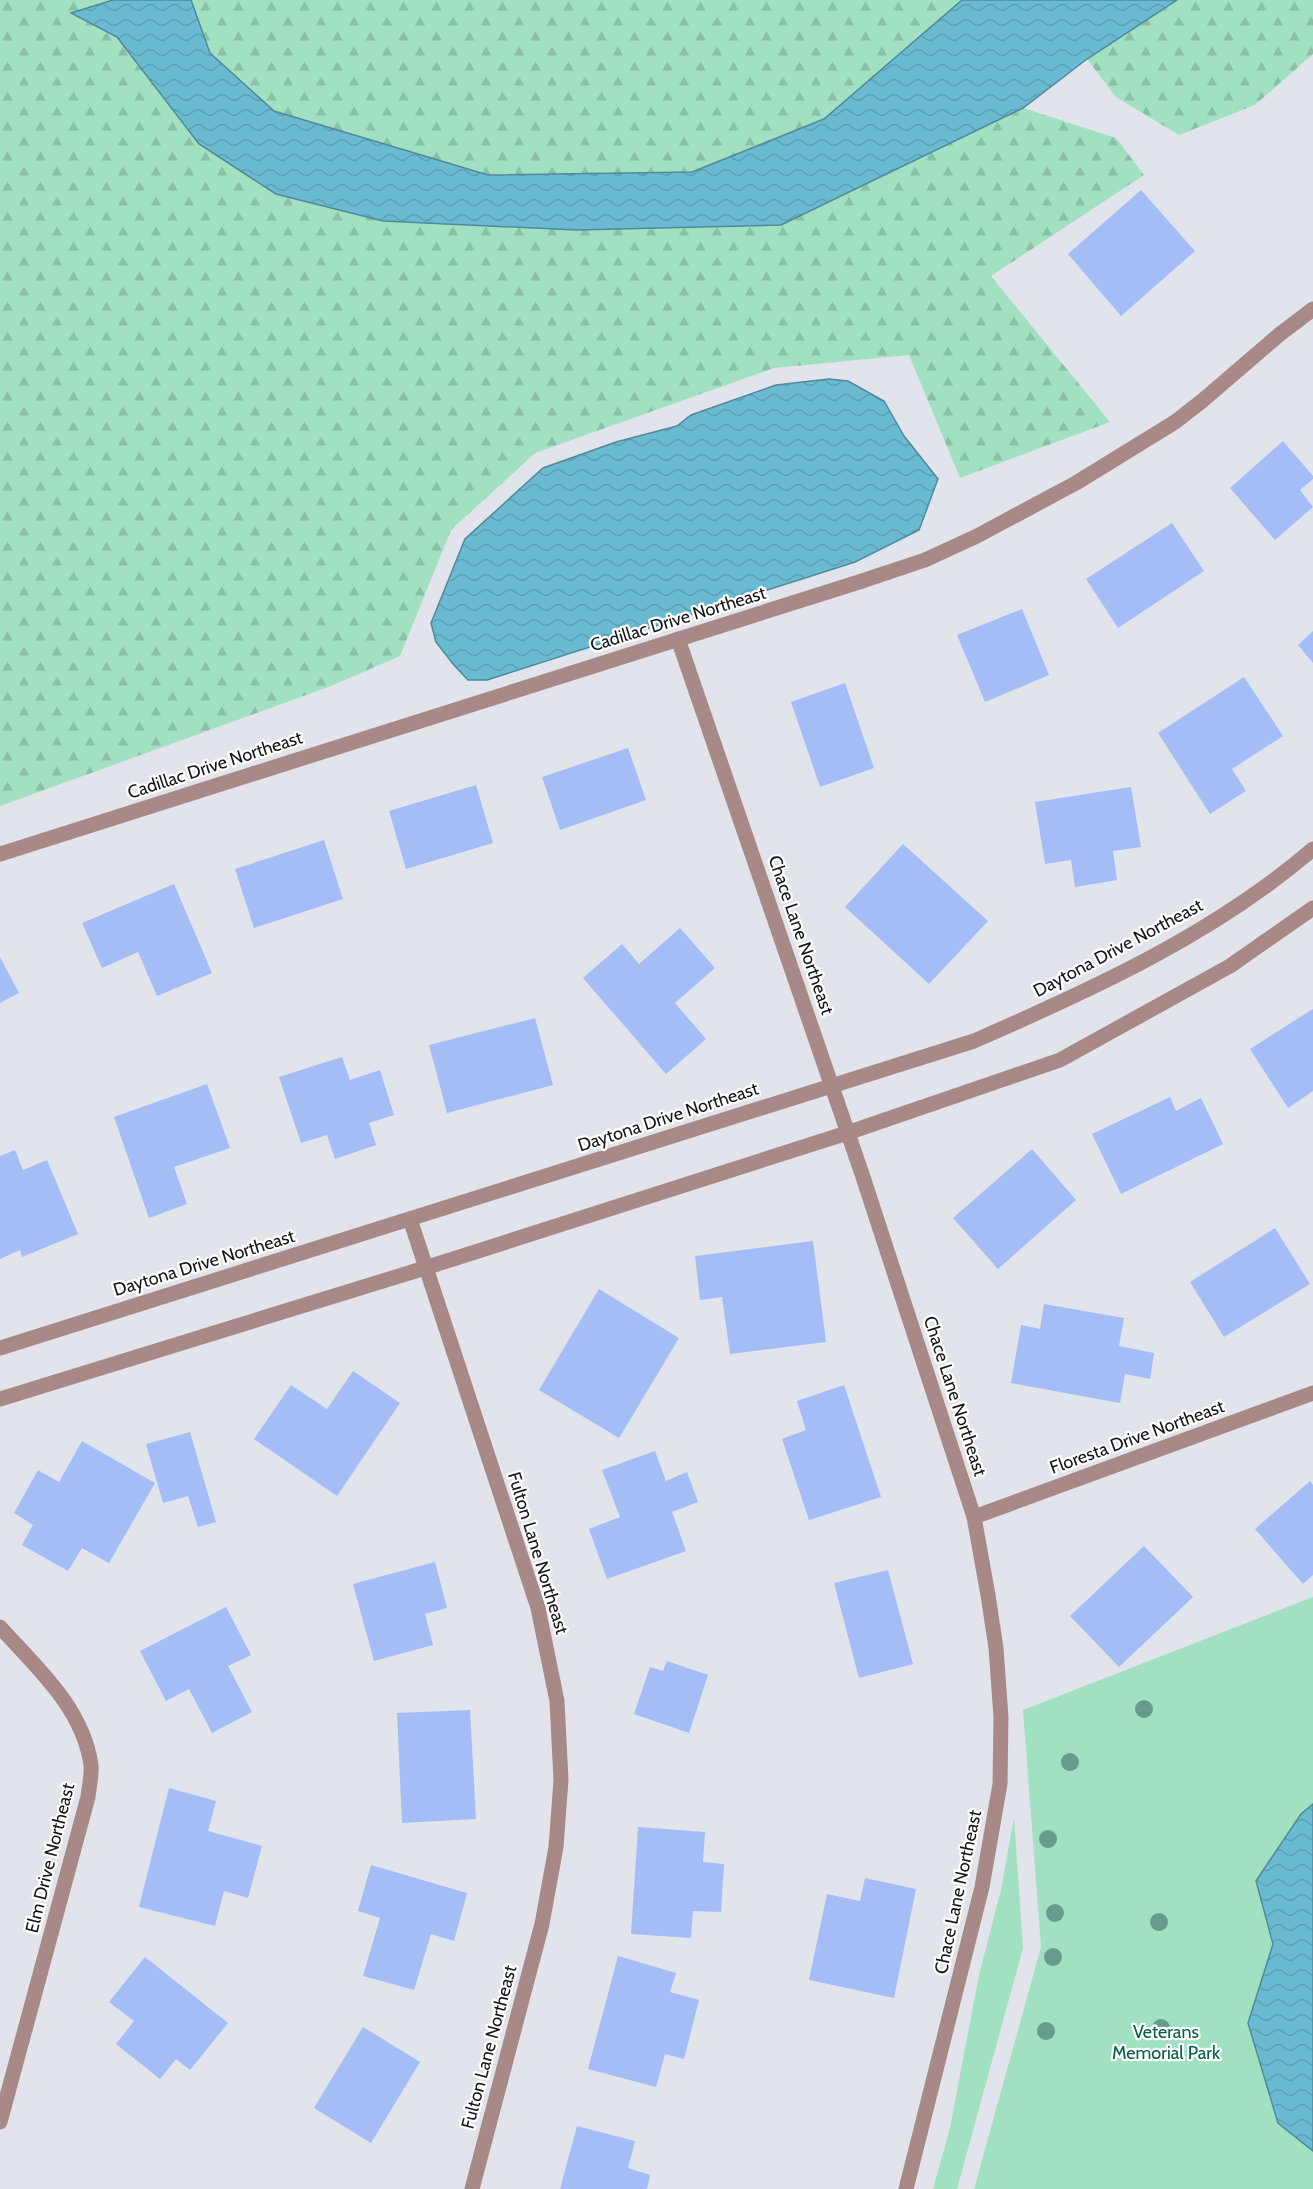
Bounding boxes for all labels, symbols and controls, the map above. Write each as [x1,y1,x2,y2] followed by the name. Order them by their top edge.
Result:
[588,582,768,656] street label: Cadillac Drive Northeast
[125,726,305,804] street label: Cadillac Drive Northeast
[763,852,839,1018] street label: Chace Lane Northeast
[1030,894,1206,1002] street label: Daytona Drive Northeast
[575,1077,761,1157] street label: Daytona Drive Northeast
[111,1225,297,1301] street label: Daytona Drive Northeast
[919,1313,991,1479] street label: Chace Lane Northeast
[1047,1395,1227,1479] street label: Floresta Drive Northeast
[503,1469,573,1637] street label: Fulton Lane Northeast
[21,1781,79,1935] street label: Elm Drive Northeast
[930,1808,986,1976] street label: Chace Lane Northeast
[457,1963,521,2131] street label: Fulton Lane Northeast
[1112,2021,1221,2064] park label: Veterans Memorial Park

